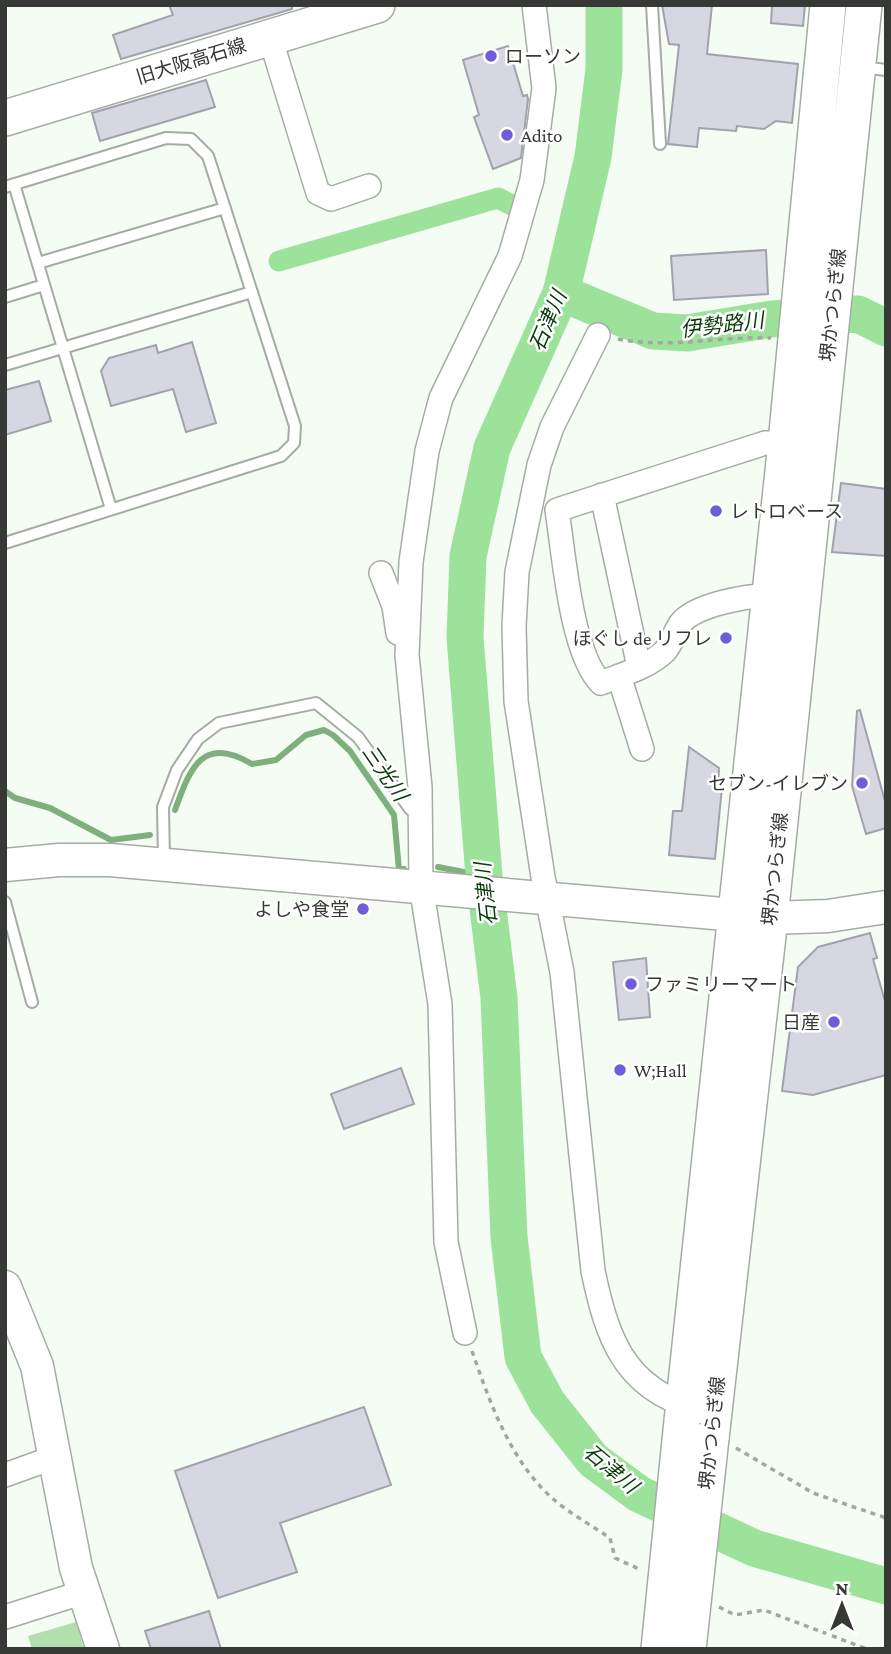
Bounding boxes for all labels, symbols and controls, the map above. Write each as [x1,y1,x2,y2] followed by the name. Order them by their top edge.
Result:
[133,34,249,88] street label: 旧大阪高石線
[505,46,581,67] place label: ローソン
[483,48,499,64] marker: ローソン
[521,125,562,146] place label: Adito
[499,127,515,143] marker: Adito
[817,247,849,363] street label: 堺かつらぎ線
[525,285,572,355] water label: 石津川
[679,308,767,342] water label: 伊勢路川
[730,501,843,522] place label: レトロベース
[708,503,724,519] marker: レトロベース
[573,628,712,649] place label: ほぐし de リフレ
[718,630,734,646] marker: ほぐし de リフレ
[357,740,414,807] water label: 三光川
[708,773,848,794] place label: セブン-イレブン
[854,775,870,791] marker: セブン-イレブン
[759,811,791,927] street label: 堺かつらぎ線
[471,859,501,927] water label: 石津川
[254,899,349,920] place label: よしや食堂
[355,901,371,917] marker: よしや食堂
[645,974,797,995] place label: ファミリーマート
[623,976,639,992] marker: ファミリーマート
[782,1012,820,1033] place label: 日産
[826,1014,842,1030] marker: 日産
[634,1060,687,1081] place label: W;Hall
[612,1062,628,1078] marker: W;Hall
[696,1375,728,1491] street label: 堺かつらぎ線
[579,1440,644,1500] water label: 石津川
[807,1570,877,1640] north arrow
[836,1578,849,1599] text: N

